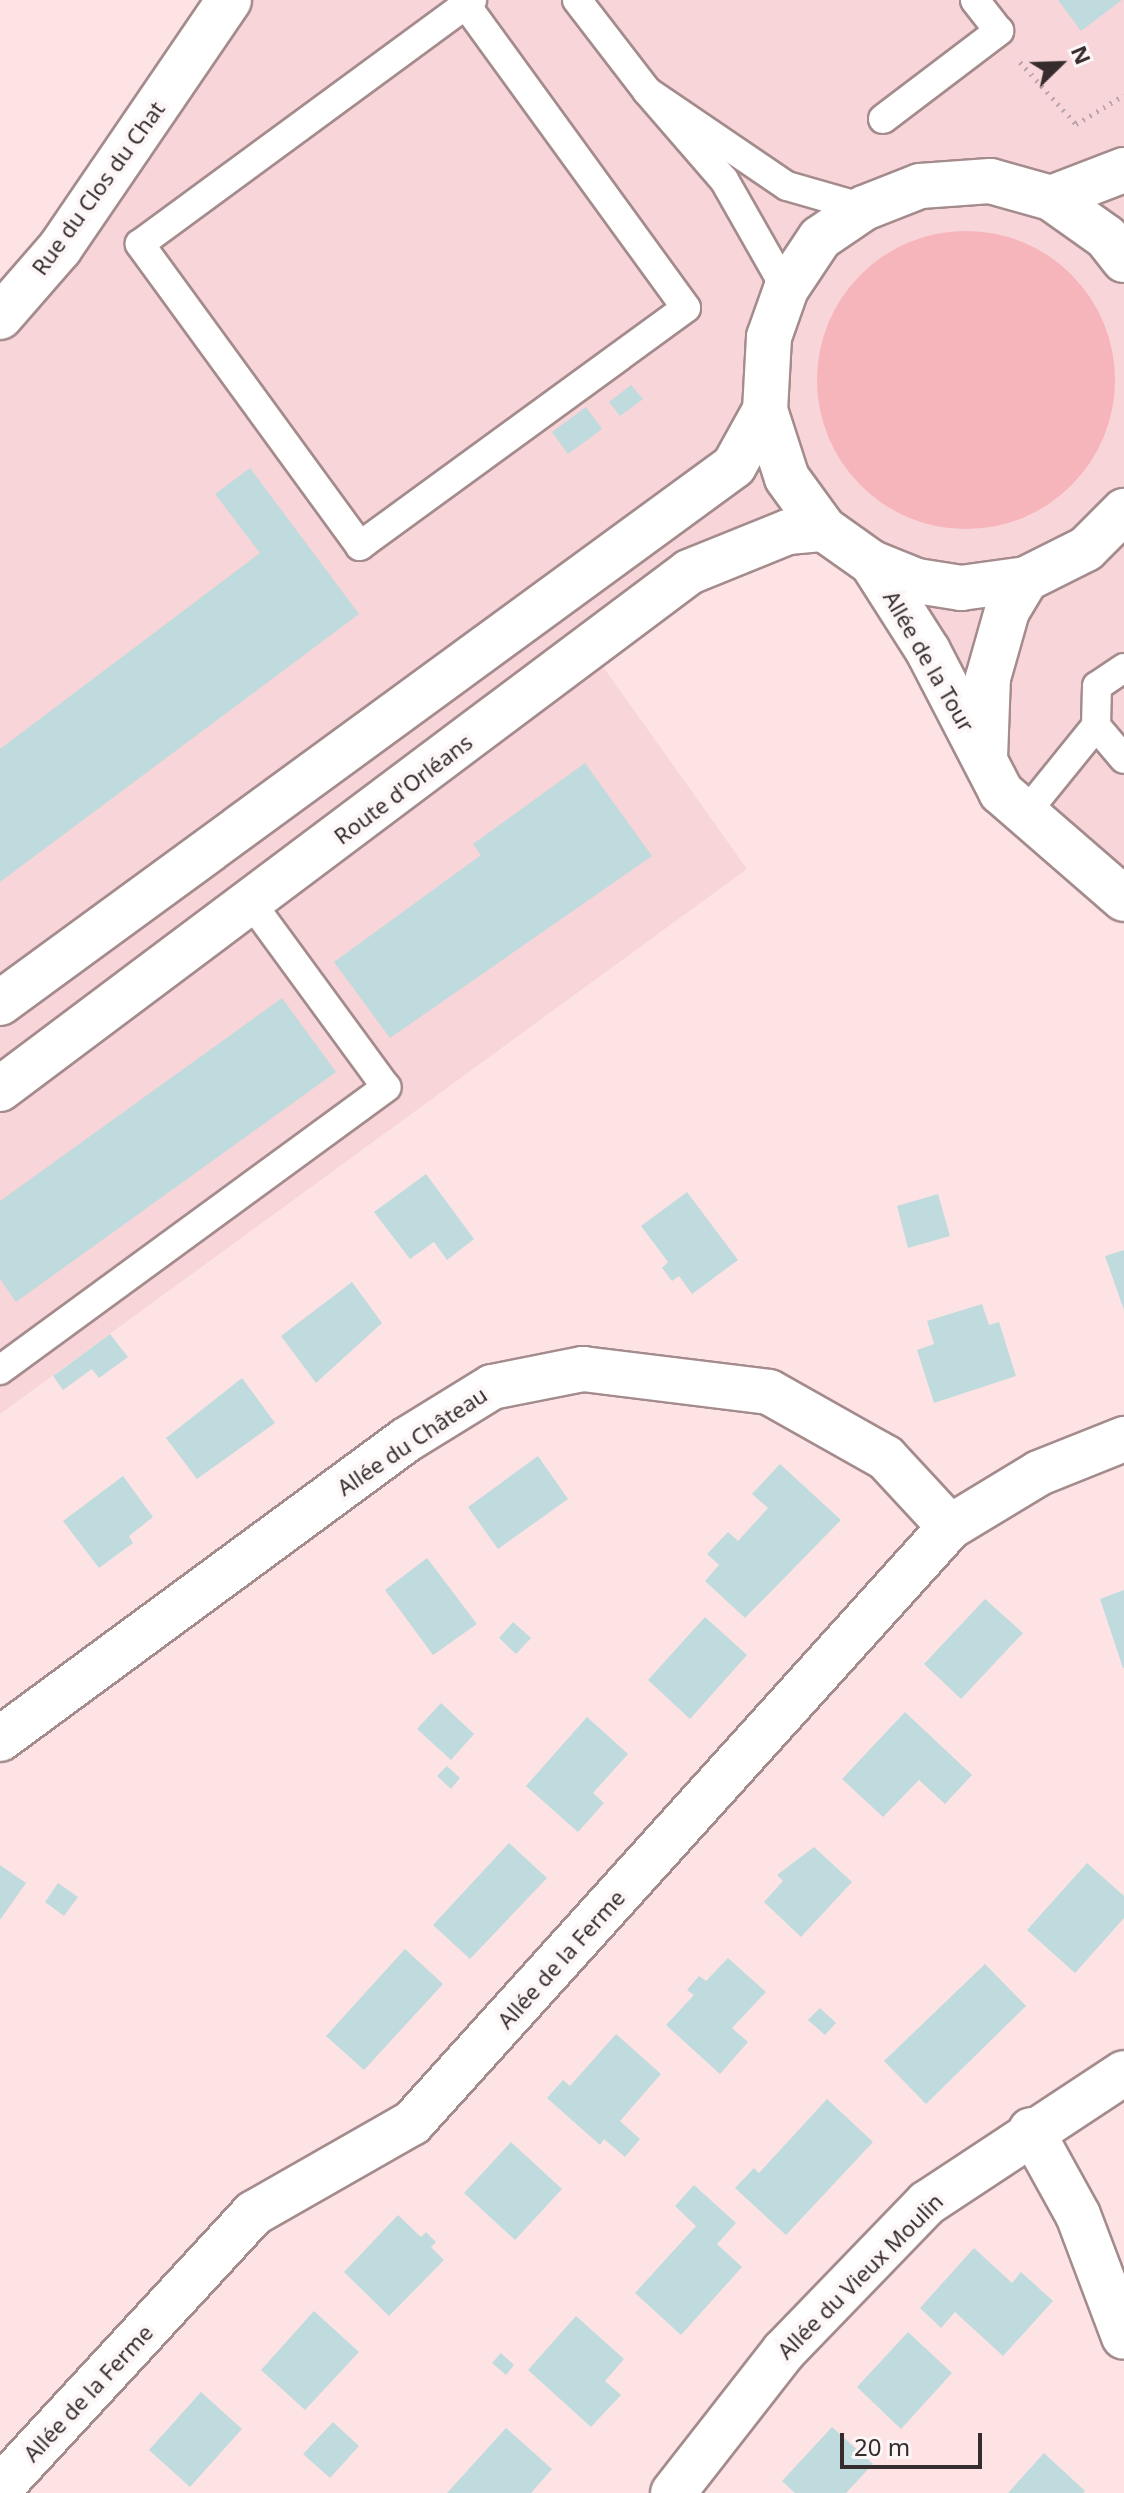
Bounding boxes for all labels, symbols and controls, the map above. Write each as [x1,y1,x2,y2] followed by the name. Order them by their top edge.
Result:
[1020,24,1100,104] north arrow
[1065,41,1099,69] text: N
[26,96,170,280] street label: Rue du Clos du Chat
[878,586,980,736] street label: Allée de la Tour
[329,729,477,849] street label: Route d'Orléans
[332,1381,492,1501] street label: Allée du Château
[492,1884,630,2034] street label: Allée de la Ferme
[772,2188,948,2364] street label: Allée du Vieux Moulin
[18,2319,158,2467] street label: Allée de la Ferme
[844,2417,986,2467] scale bar
[854,2430,910,2463] text: 20 m

